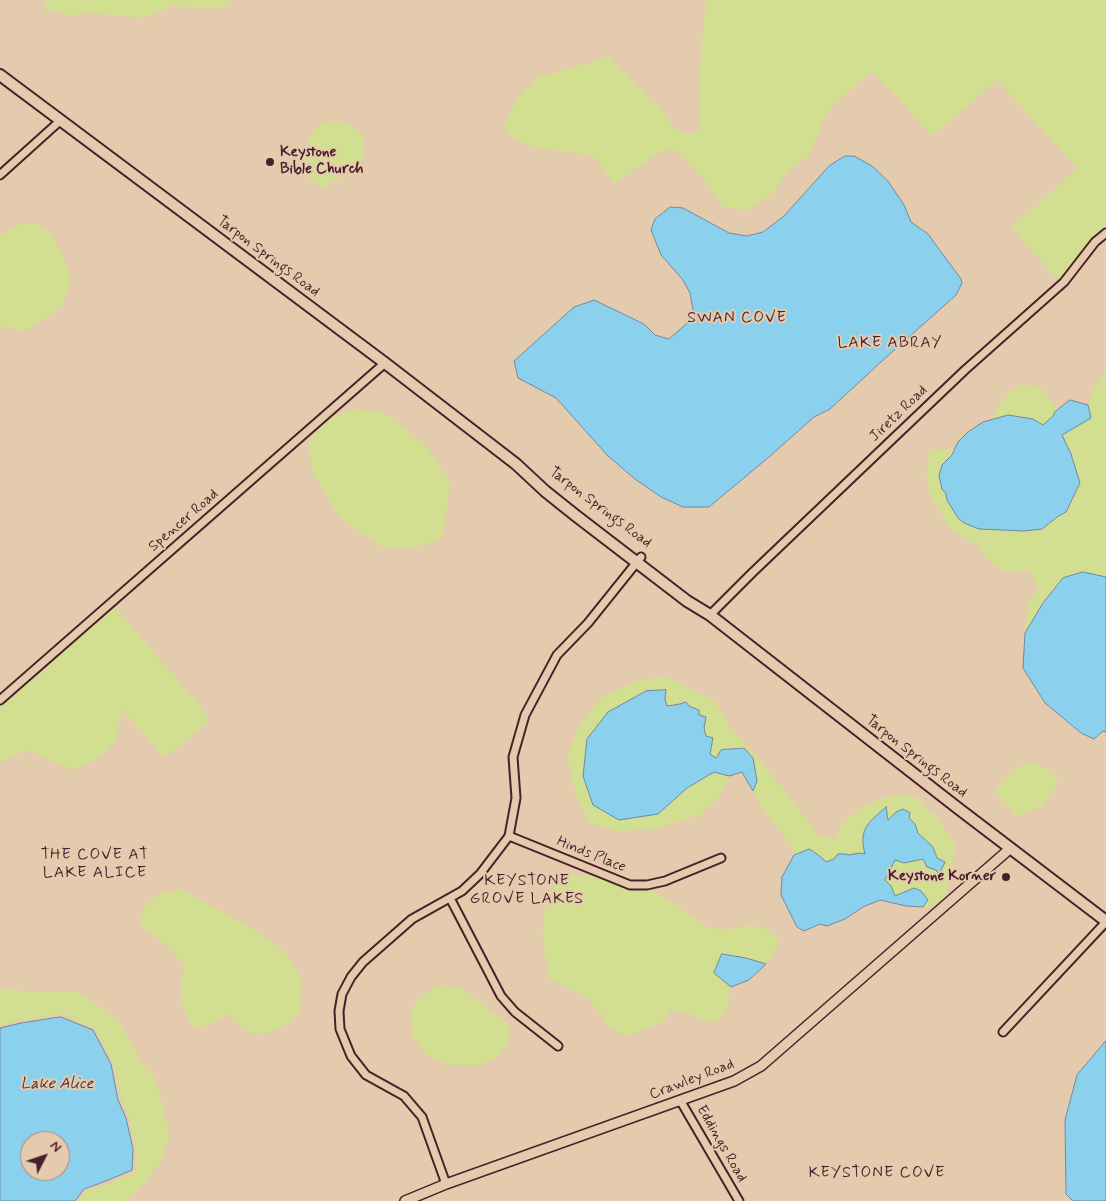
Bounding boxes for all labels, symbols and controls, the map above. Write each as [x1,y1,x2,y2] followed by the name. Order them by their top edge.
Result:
[280,144,363,179] place label: Keystone Bible Church
[264,156,276,168] marker: Keystone Bible Church
[213,213,323,301] street label: Tarpon Springs Road
[686,309,788,329] district label: SWAN COVE
[836,334,944,354] district label: LAKE ABRAY
[866,382,932,446] street label: Jiretz Road
[545,464,655,552] street label: Tarpon Springs Road
[145,486,223,556] street label: Spencer Road
[862,712,970,802] street label: Tarpon Springs Road
[554,833,628,877] street label: Hinds Place
[39,846,151,884] district label: THE COVE AT LAKE ALICE
[888,868,996,886] place label: Keystone Korner
[1000,871,1012,883] marker: Keystone Korner
[465,872,589,910] district label: KEYSTONE GROVE LAKES
[647,1056,737,1104] street label: Crawley Road
[21,1075,93,1095] water label: Lake Alice
[692,1102,750,1186] street label: Eddings Road
[20,1131,70,1181] north arrow
[46,1137,65,1156] text: N
[806,1164,948,1184] district label: KEYSTONE COVE

